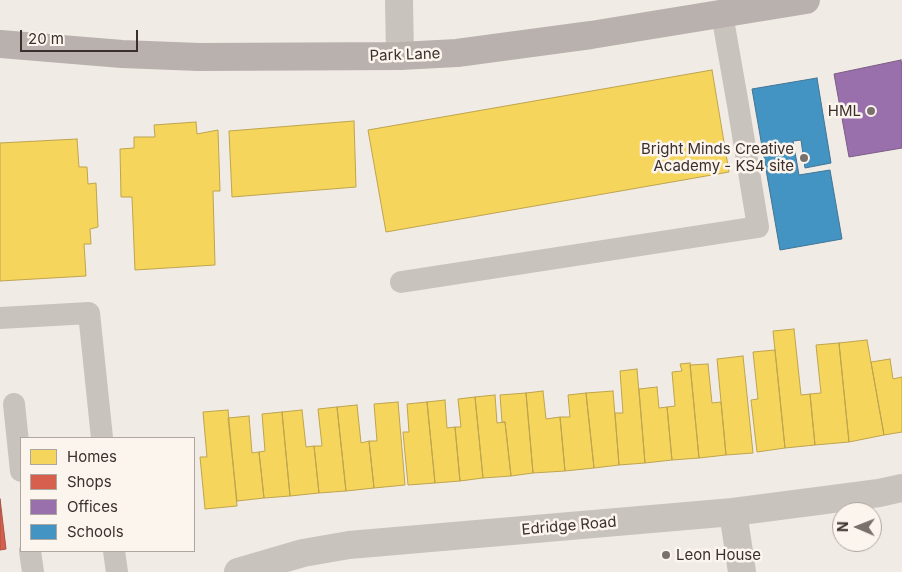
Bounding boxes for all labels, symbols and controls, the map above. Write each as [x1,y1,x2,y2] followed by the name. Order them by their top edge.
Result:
[22,20,140,52] scale bar
[28,29,64,48] text: 20 m
[369,45,441,65] street label: Park Lane
[828,102,861,120] place label: HML
[865,105,877,117] marker: HML
[641,140,794,175] place label: Bright Minds Creative Academy - KS4 site
[798,152,810,164] marker: Bright Minds Creative Academy - KS4 site
[20,437,195,552] legend
[67,447,117,466] text: Homes
[67,472,112,491] text: Shops
[67,497,118,516] text: Offices
[832,502,882,552] north arrow
[521,513,617,539] street label: Edridge Road
[834,521,851,532] text: N
[67,522,124,541] text: Schools
[676,546,761,564] place label: Leon House
[660,549,672,561] marker: Leon House

